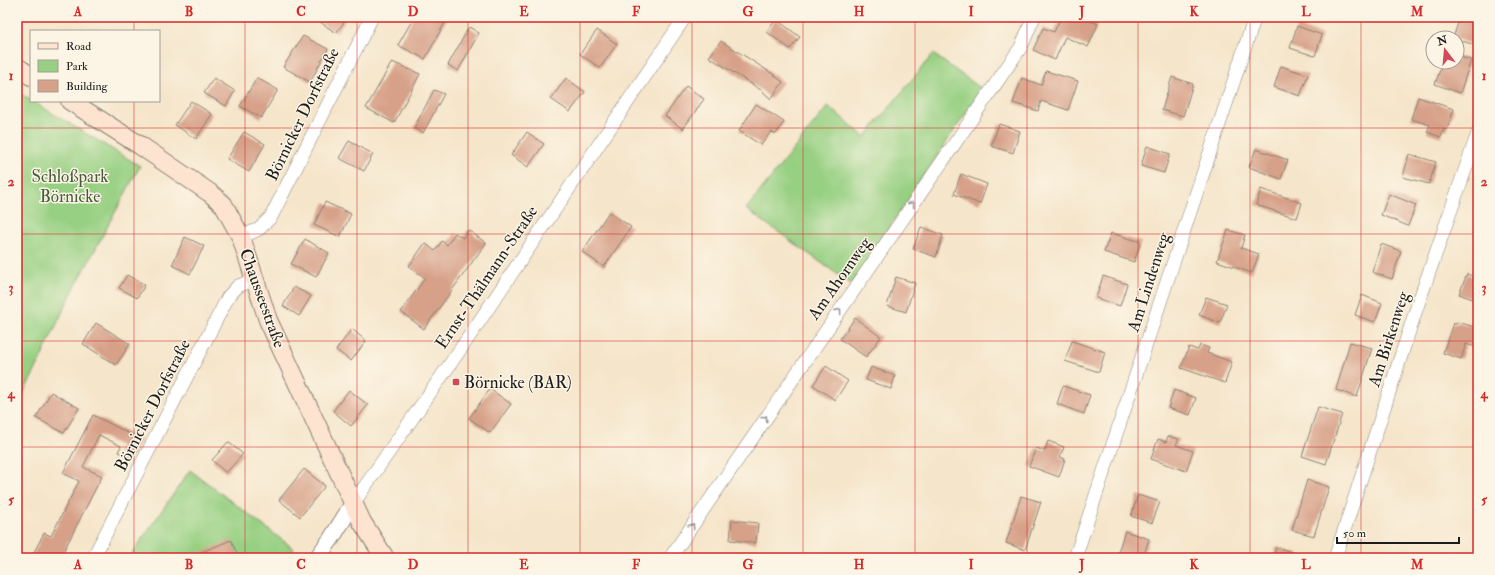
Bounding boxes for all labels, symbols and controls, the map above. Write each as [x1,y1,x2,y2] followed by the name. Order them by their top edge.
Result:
[73,4,83,20] text: A
[185,4,193,20] text: B
[296,4,306,20] text: C
[408,4,419,20] text: D
[519,4,529,20] text: E
[632,4,641,20] text: F
[743,4,754,20] text: G
[854,4,865,20] text: H
[968,4,974,20] text: I
[1078,4,1085,21] text: J
[1189,4,1199,20] text: K
[1301,4,1311,20] text: L
[1410,4,1424,20] text: M
[30,30,160,102] legend
[1425,30,1465,70] north arrow
[1435,33,1450,49] text: N
[66,39,91,54] text: Road
[261,44,344,184] street label: Börnicker Dorfstraße
[66,59,88,74] text: Park
[9,68,14,84] text: 1
[1482,68,1487,84] text: 1
[66,79,109,94] text: Building
[32,166,108,207] park label: Schloßpark Börnicke
[8,174,15,190] text: 2
[1481,174,1488,190] text: 2
[907,201,915,208] one-way arrow
[431,202,542,353] street label: Ernst-Thälmann-Straße
[1122,229,1175,335] street label: Am Lindenweg
[803,232,876,325] street label: Am Ahornweg
[235,246,290,351] street label: Chausseestraße
[9,280,14,296] text: 3
[1482,280,1487,296] text: 3
[1363,288,1414,390] street label: Am Birkenweg
[834,308,842,315] one-way arrow
[110,336,195,475] street label: Börnicker Dorfstraße
[464,372,572,393] place label: Börnicke (BAR)
[451,377,461,387] marker: Börnicke (BAR)
[6,386,15,402] text: 4
[1479,386,1488,402] text: 4
[760,416,767,423] one-way arrow
[8,492,14,508] text: 5
[1481,492,1487,508] text: 5
[1337,519,1459,545] scale bar
[687,523,695,530] one-way arrow
[1343,526,1367,541] text: 50 m
[73,557,83,573] text: A
[185,557,193,573] text: B
[296,557,306,573] text: C
[408,557,419,573] text: D
[519,557,529,573] text: E
[632,557,641,573] text: F
[743,557,754,573] text: G
[854,557,865,573] text: H
[968,557,974,573] text: I
[1078,557,1085,574] text: J
[1189,557,1199,573] text: K
[1301,557,1311,573] text: L
[1410,557,1424,573] text: M

